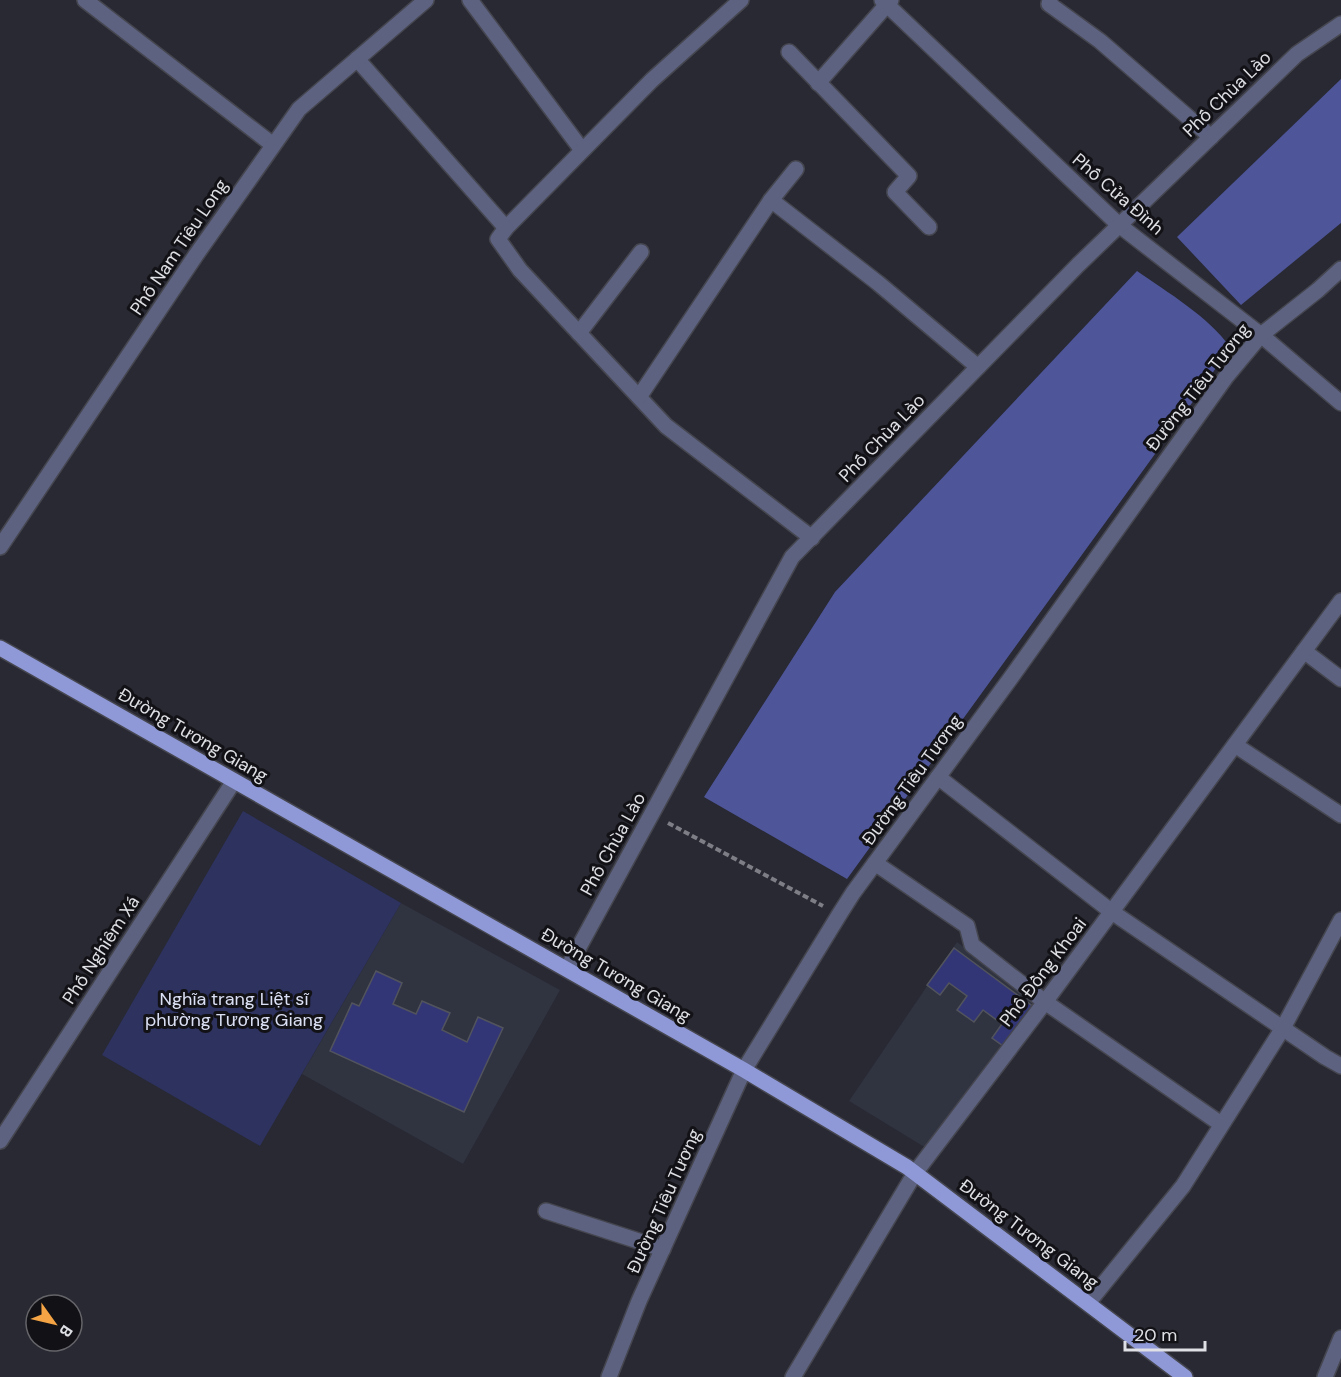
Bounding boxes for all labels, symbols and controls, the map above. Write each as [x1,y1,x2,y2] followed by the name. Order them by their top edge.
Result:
[1178,46,1276,142] street label: Phố Chùa Lào
[1067,148,1169,240] street label: Phố Cửa Đình
[125,174,233,320] street label: Phố Nam Tiêu Long
[1141,318,1255,456] street label: Đường Tiêu Tương
[834,389,930,487] street label: Phố Chùa Lào
[114,682,272,788] street label: Đường Tương Giang
[856,710,968,850] street label: Đường Tiêu Tương
[575,788,651,900] street label: Phố Chùa Lào
[57,891,145,1009] street label: Phố Nghiêm Xá
[994,913,1092,1031] street label: Phố Đồng Khoai
[537,922,695,1028] street label: Đường Tương Giang
[145,987,323,1032] park label: Nghĩa trang Liệt sĩ phường Tương Giang
[621,1125,707,1277] street label: Đường Tiêu Tương
[954,1174,1104,1294] street label: Đường Tương Giang
[24,1293,84,1353] north arrow
[1125,1314,1204,1352] scale bar
[54,1321,78,1341] text: B
[1134,1323,1177,1347] text: 20 m

